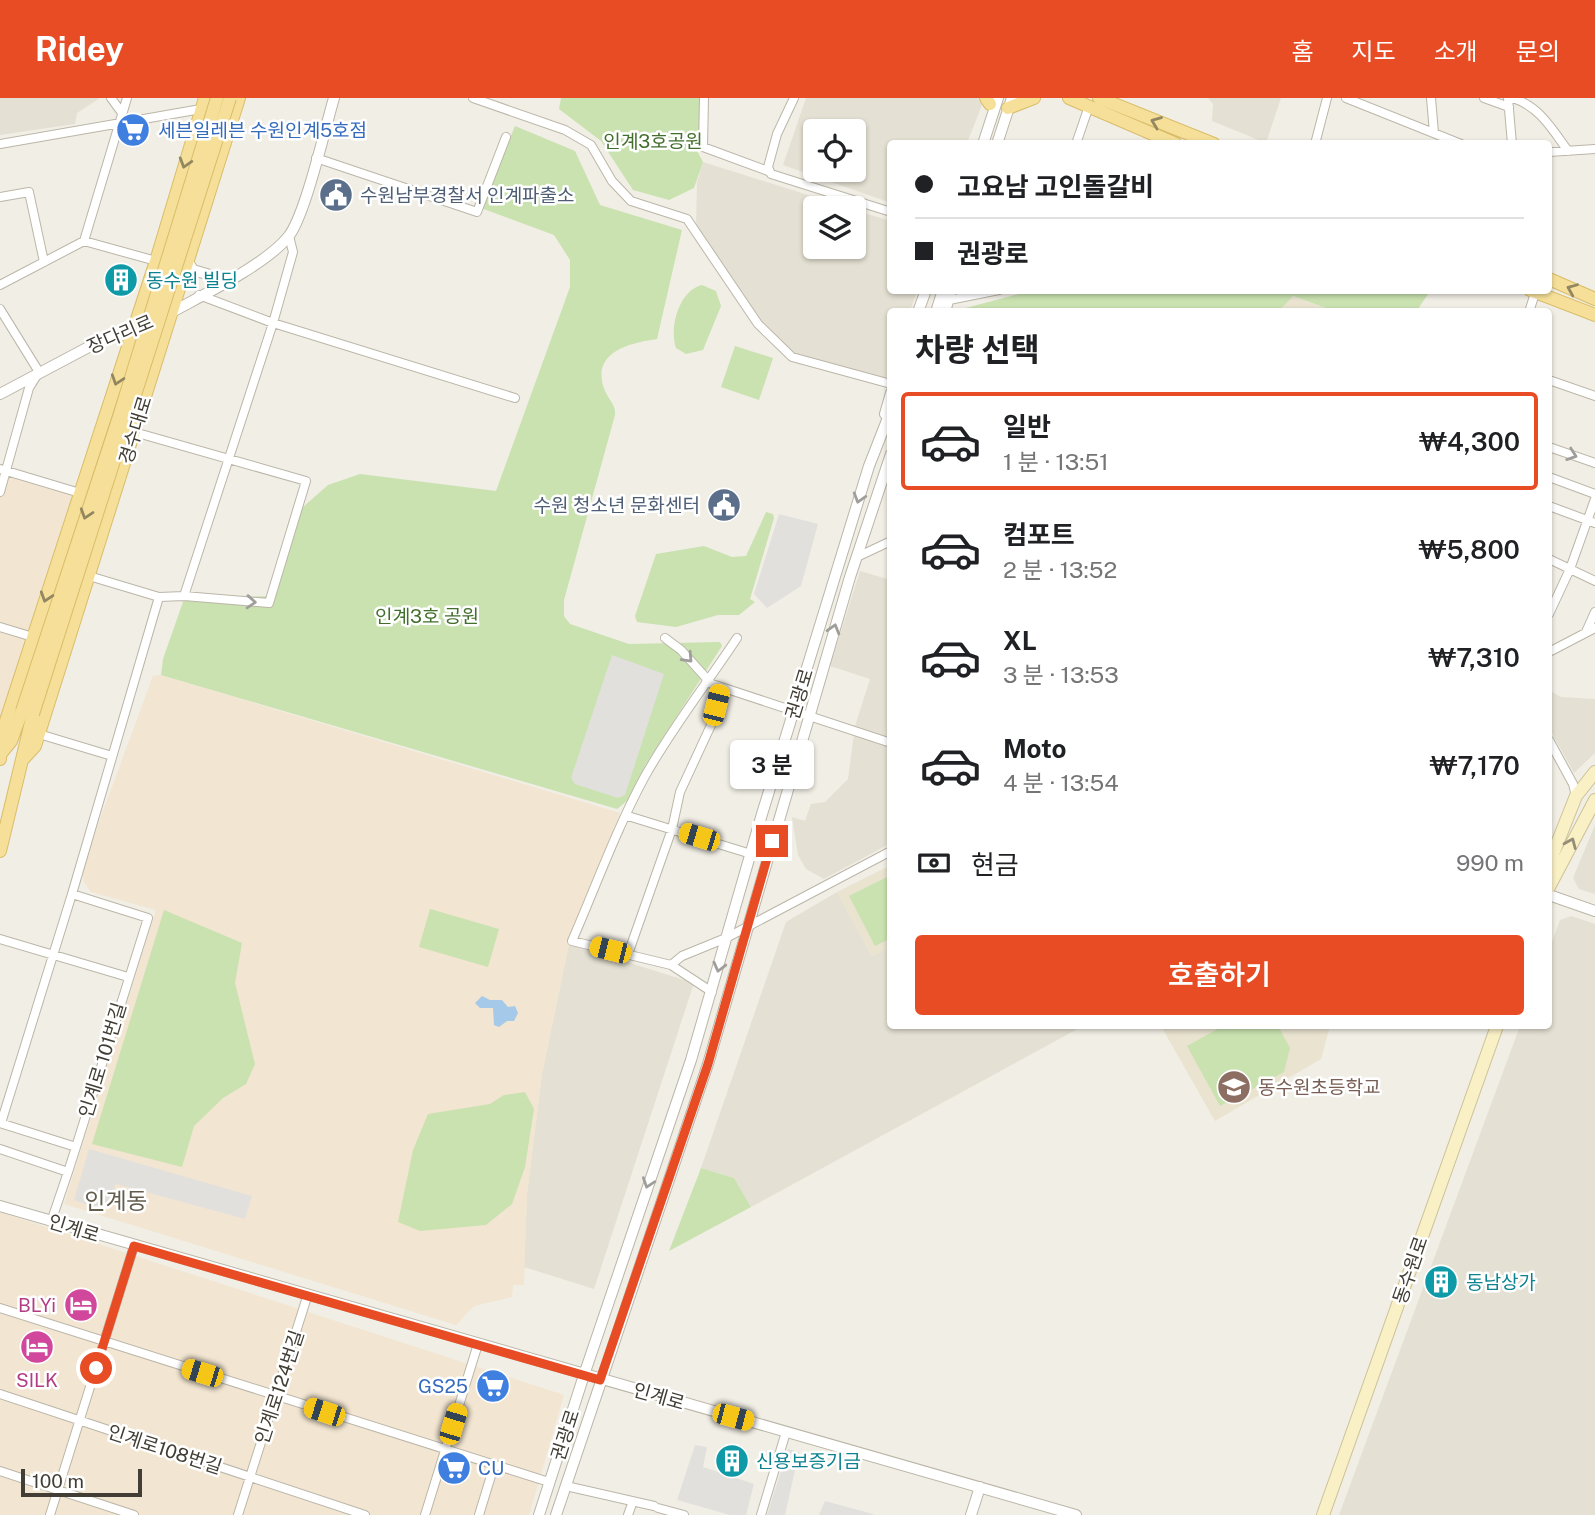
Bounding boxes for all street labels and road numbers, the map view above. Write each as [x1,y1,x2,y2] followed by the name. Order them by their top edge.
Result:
[84,310,156,358] street label: 장다리로
[114,393,156,467] street label: 경수대로
[781,666,817,722] street label: 권광로
[74,1000,130,1120] street label: 인계로 101번길
[46,1210,102,1246] street label: 인계로
[1388,1233,1432,1307] street label: 동수원로
[250,1327,308,1447] street label: 인계로124번길
[631,1378,687,1414] street label: 인계로
[546,1407,584,1463] street label: 권광로
[105,1420,225,1478] street label: 인계로108번길

